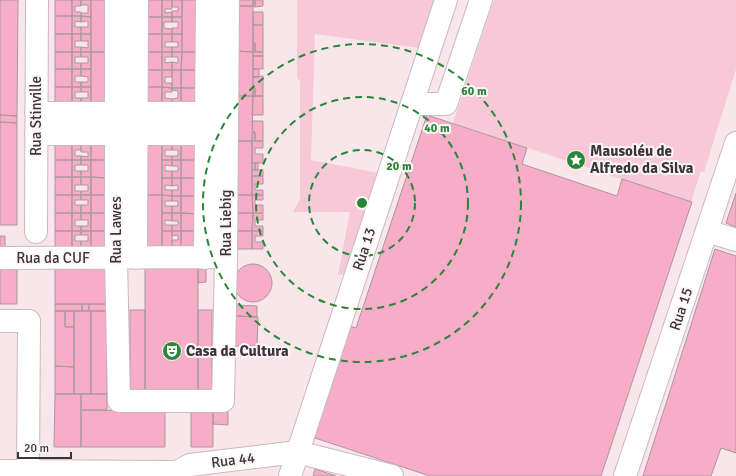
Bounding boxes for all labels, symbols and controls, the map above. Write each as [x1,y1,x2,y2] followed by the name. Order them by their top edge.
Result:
[27,76,45,156] street label: Rua Stinville
[461,84,487,99] text: 60 m
[424,121,450,136] text: 40 m
[590,142,694,177] place label: Mausoléu de Alfredo da Silva
[565,149,587,171] place icon: Mausoléu de Alfredo da Silva
[386,159,412,174] text: 20 m
[217,190,235,256] street label: Rua Liebig
[107,196,125,264] street label: Rua Lawes
[355,196,369,210] centre of rings
[349,225,379,273] street label: Rua 13
[16,249,90,267] street label: Rua da CUF
[666,285,696,333] street label: Rua 15
[161,340,183,362] theatre icon: Casa da Cultura
[186,342,289,360] place label: Casa da Cultura
[18,434,71,460] scale bar
[24,441,49,456] text: 20 m
[210,448,256,472] street label: Rua 44

